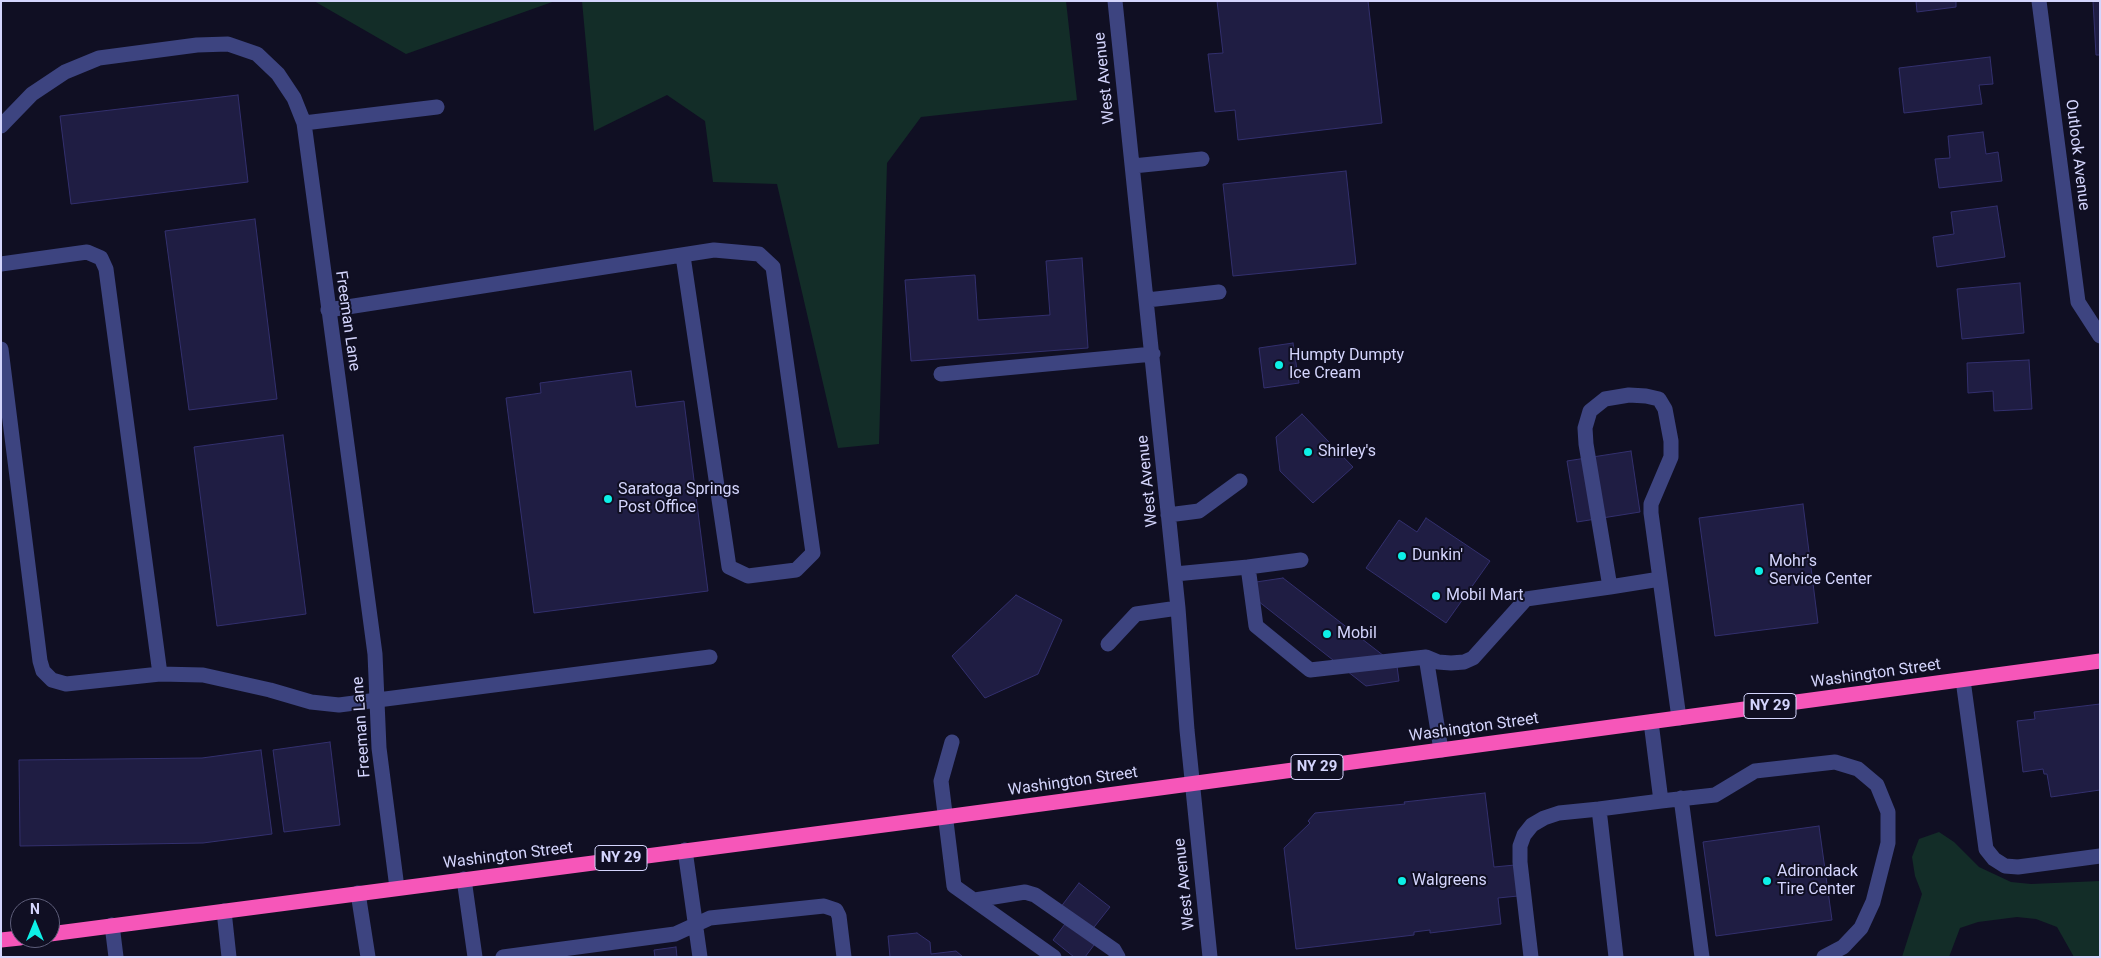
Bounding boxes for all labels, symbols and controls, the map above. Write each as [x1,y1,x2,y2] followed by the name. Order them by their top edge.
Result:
[1091,31,1119,125] street label: West Avenue
[2061,98,2093,212] street label: Outlook Avenue
[330,270,364,372] street label: Freeman Lane
[1289,346,1404,384] place label: Humpty Dumpty Ice Cream
[1273,359,1285,371] marker: Humpty Dumpty Ice Cream
[1134,434,1162,528] street label: West Avenue
[1318,442,1376,462] place label: Shirley's
[1302,446,1314,458] marker: Shirley's
[618,480,740,518] place label: Saratoga Springs Post Office
[602,493,614,505] marker: Saratoga Springs Post Office
[1412,546,1463,566] place label: Dunkin'
[1396,550,1408,562] marker: Dunkin'
[1769,552,1872,590] place label: Mohr's Service Center
[1753,565,1765,577] marker: Mohr's Service Center
[1446,586,1524,606] place label: Mobil Mart
[1430,590,1442,602] marker: Mobil Mart
[1337,624,1377,644] place label: Mobil
[1321,628,1333,640] marker: Mobil
[1810,655,1942,693] street label: Washington Street
[349,676,375,778] street label: Freeman Lane
[1744,694,1796,718] road number: NY 29
[1408,709,1540,747] street label: Washington Street
[1291,754,1343,780] road number: NY 29
[1007,763,1139,801] street label: Washington Street
[1171,837,1199,931] street label: West Avenue
[442,839,574,873] street label: Washington Street
[595,846,647,870] road number: NY 29
[1777,862,1858,900] place label: Adirondack Tire Center
[1412,871,1487,891] place label: Walgreens
[1396,875,1408,887] marker: Walgreens
[1761,875,1773,887] marker: Adirondack Tire Center
[10,898,60,948] north arrow
[30,901,40,917] text: N

